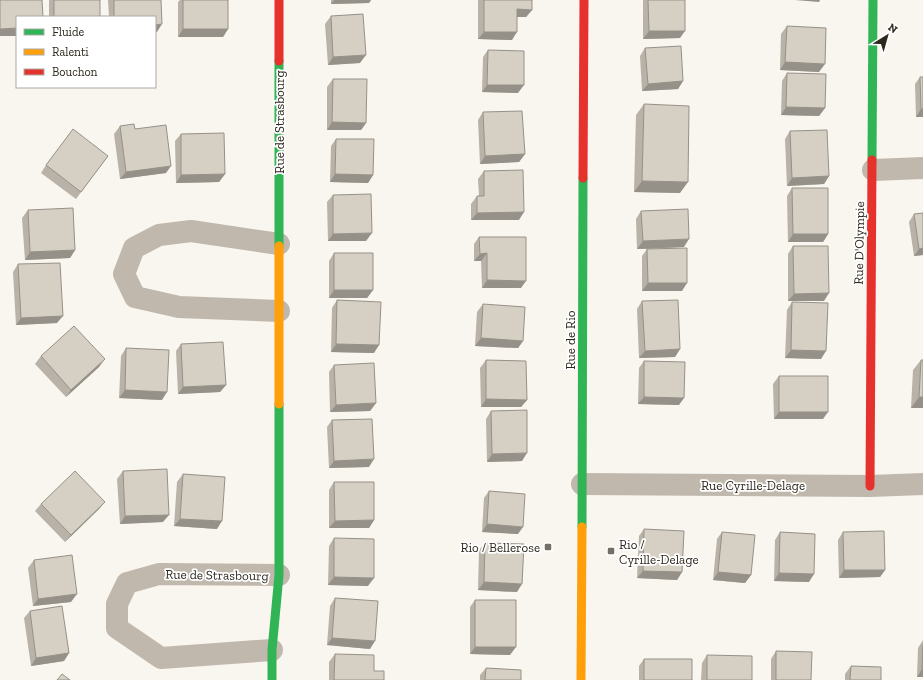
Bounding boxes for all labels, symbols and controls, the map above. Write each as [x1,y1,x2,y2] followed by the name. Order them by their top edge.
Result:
[16,16,156,88] legend
[867,16,907,56] north arrow
[885,21,900,37] text: N
[52,25,85,39] text: Fluide
[52,45,89,59] text: Ralenti
[52,65,98,79] text: Bouchon
[272,70,287,174] street label: Rue de Strasbourg
[851,201,867,285] street label: Rue D'Olympie
[563,310,578,369] street label: Rue de Rio
[701,478,805,493] street label: Rue Cyrille-Delage
[619,537,699,567] place label: Rio / Cyrille-Delage
[460,540,540,555] place label: Rio / Bellerose
[543,542,553,552] marker: Rio / Bellerose
[606,546,616,556] marker: Rio / Cyrille-Delage
[165,567,269,583] street label: Rue de Strasbourg

